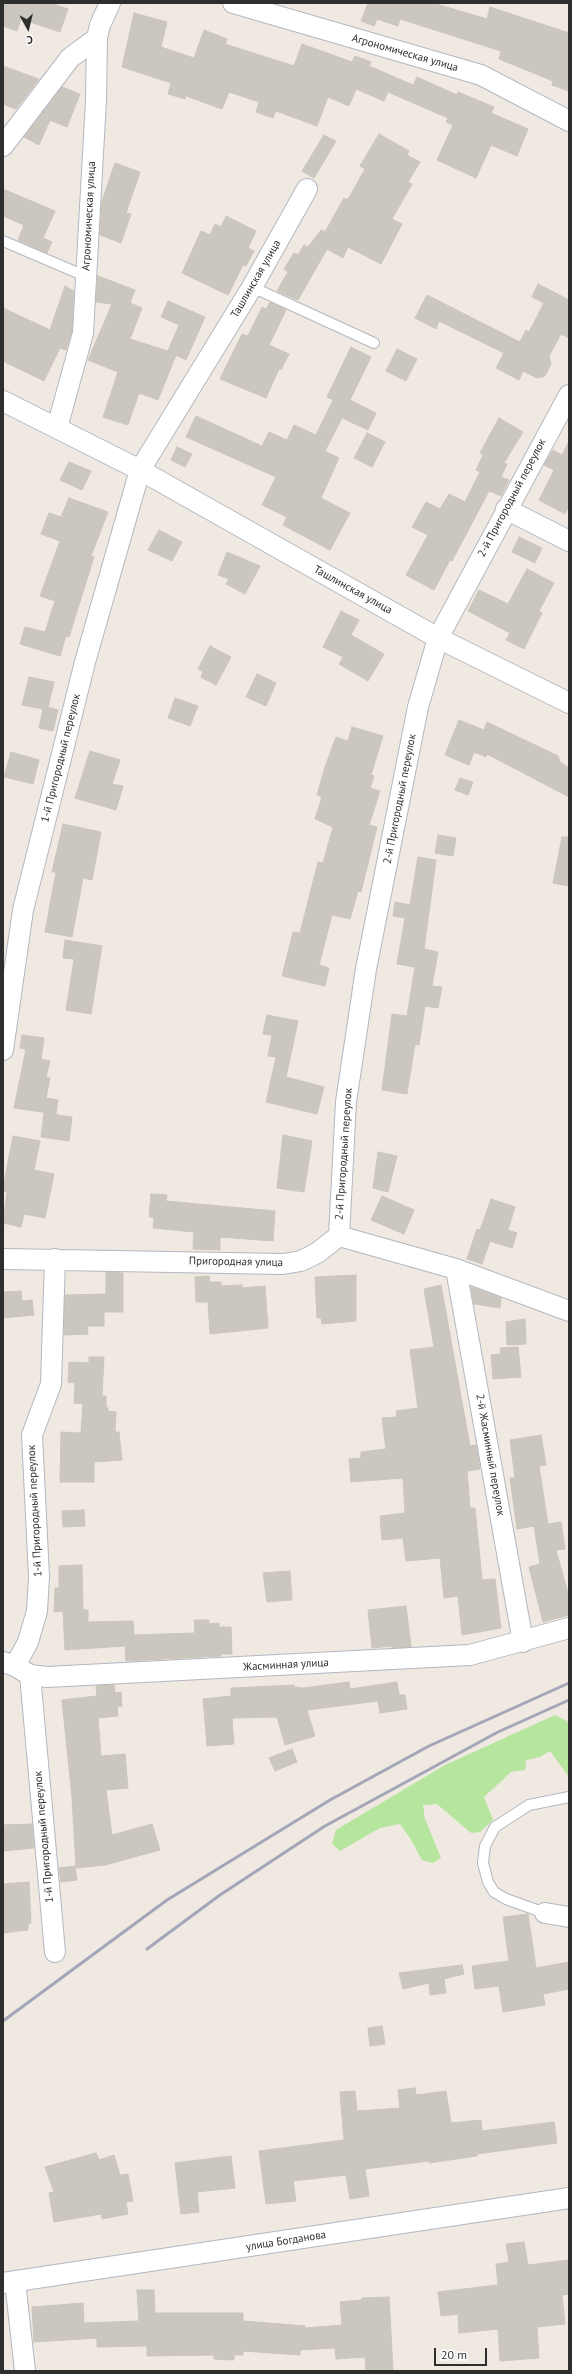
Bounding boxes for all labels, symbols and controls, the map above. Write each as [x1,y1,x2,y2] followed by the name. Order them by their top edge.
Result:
[8,8,48,48] north arrow
[350,32,460,74] street label: Агрономическая улица
[26,33,34,47] text: С
[80,161,98,271] street label: Агрономическая улица
[228,238,284,320] street label: Ташлинская улица
[475,437,549,559] street label: 2-й Пригородный переулок
[311,563,395,617] street label: Ташлинская улица
[39,692,83,824] street label: 1-й Пригородный переулок
[381,733,419,865] street label: 2-й Пригородный переулок
[333,1088,355,1220] street label: 2-й Пригородный переулок
[189,1255,283,1269] street label: Пригородная улица
[473,1393,507,1517] street label: 2-й Жасминный переулок
[25,1445,45,1577] street label: 1-й Пригородный переулок
[243,1656,329,1674] street label: Жасминная улица
[32,1771,56,1903] street label: 1-й Пригородный переулок
[245,2228,327,2254] street label: улица Богданова
[436,2340,489,2366] scale bar
[441,2347,467,2362] text: 20 m

